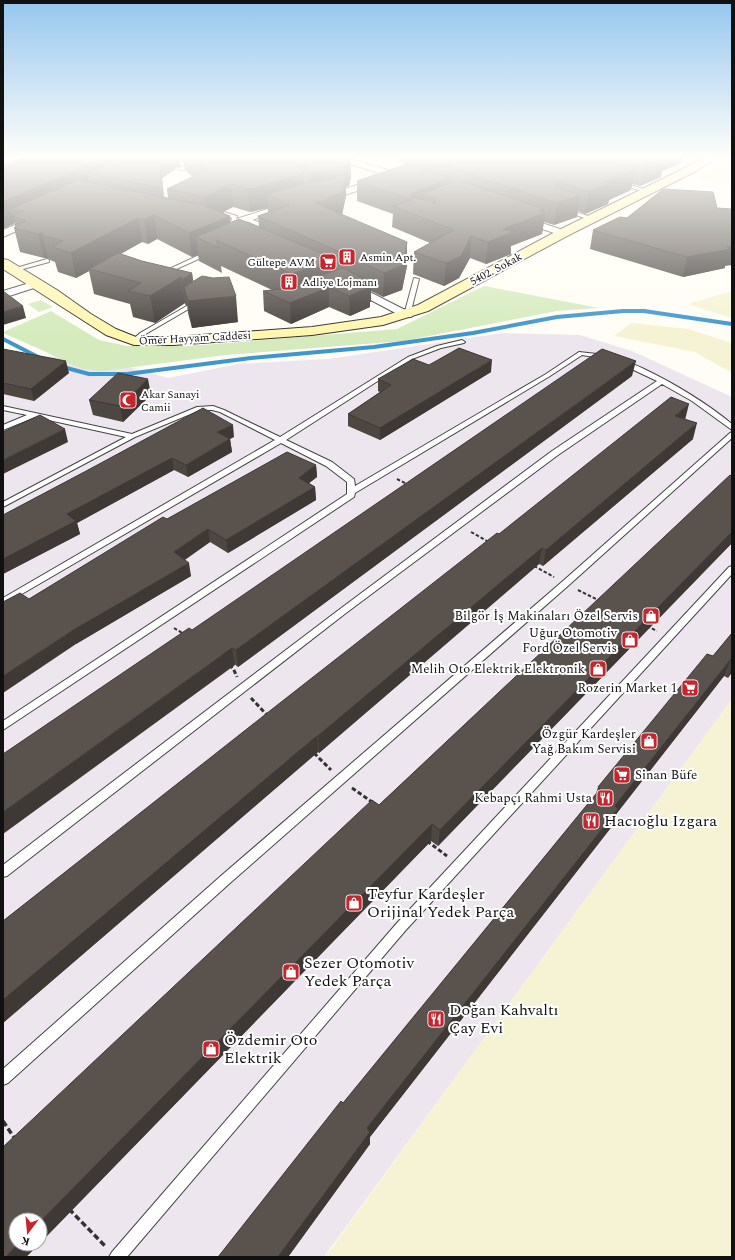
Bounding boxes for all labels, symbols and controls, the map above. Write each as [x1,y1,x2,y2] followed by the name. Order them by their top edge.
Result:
[337,247,357,267] building icon: Asmin Apt.
[467,248,525,290] street label: 5402. Sokak
[360,249,416,266] place label: Asmin Apt.
[318,252,338,272] supermarket icon: Gültepe AVM
[248,254,315,271] place label: Gültepe AVM
[279,272,299,292] building icon: Adliye Lojmanı
[302,274,377,291] place label: Adliye Lojmanı
[138,327,252,349] street label: Ömer Hayyam Caddesi
[141,386,199,416] place label: Akar Sanayi Camii
[118,390,138,410] mosque icon: Akar Sanayi Camii
[454,606,638,626] place label: Bilgör İş Makinaları Özel Servis
[641,606,661,626] shop icon: Bilgör İş Makinaları Özel Servis
[522,623,618,658] place label: Uğur Otomotiv Ford Özel Servis
[620,630,640,650] shop icon: Uğur Otomotiv Ford Özel Servis
[411,659,585,679] place label: Melih Oto Elektrik Elektronik
[588,659,608,679] shop icon: Melih Oto Elektrik Elektronik
[577,678,677,698] place label: Rozerin Market 1
[680,678,700,698] supermarket icon: Rozerin Market 1
[532,724,636,759] place label: Özgür Kardeşler Yağ Bakım Servisi
[639,731,659,751] shop icon: Özgür Kardeşler Yağ Bakım Servisi
[612,765,632,785] supermarket icon: Sinan Büfe
[635,765,697,785] place label: Sinan Büfe
[474,788,593,808] place label: Kebapçı Rahmi Usta
[595,788,615,808] restaurant icon: Kebapçı Rahmi Usta
[604,809,717,833] place label: Hacıoğlu Izgara
[581,811,601,831] restaurant icon: Hacıoğlu Izgara
[367,882,514,924] place label: Teyfur Kardeşler Orijinal Yedek Parça
[344,893,364,913] shop icon: Teyfur Kardeşler Orijinal Yedek Parça
[304,951,415,993] place label: Sezer Otomotiv Yedek Parça
[281,962,301,982] shop icon: Sezer Otomotiv Yedek Parça
[449,998,559,1040] place label: Doğan Kahvaltı Çay Evi
[426,1009,446,1029] restaurant icon: Doğan Kahvaltı Çay Evi
[224,1028,317,1070] place label: Özdemir Oto Elektrik
[201,1039,221,1059] shop icon: Özdemir Oto Elektrik
[8,1212,48,1252] north arrow
[18,1232,32,1250] text: K

